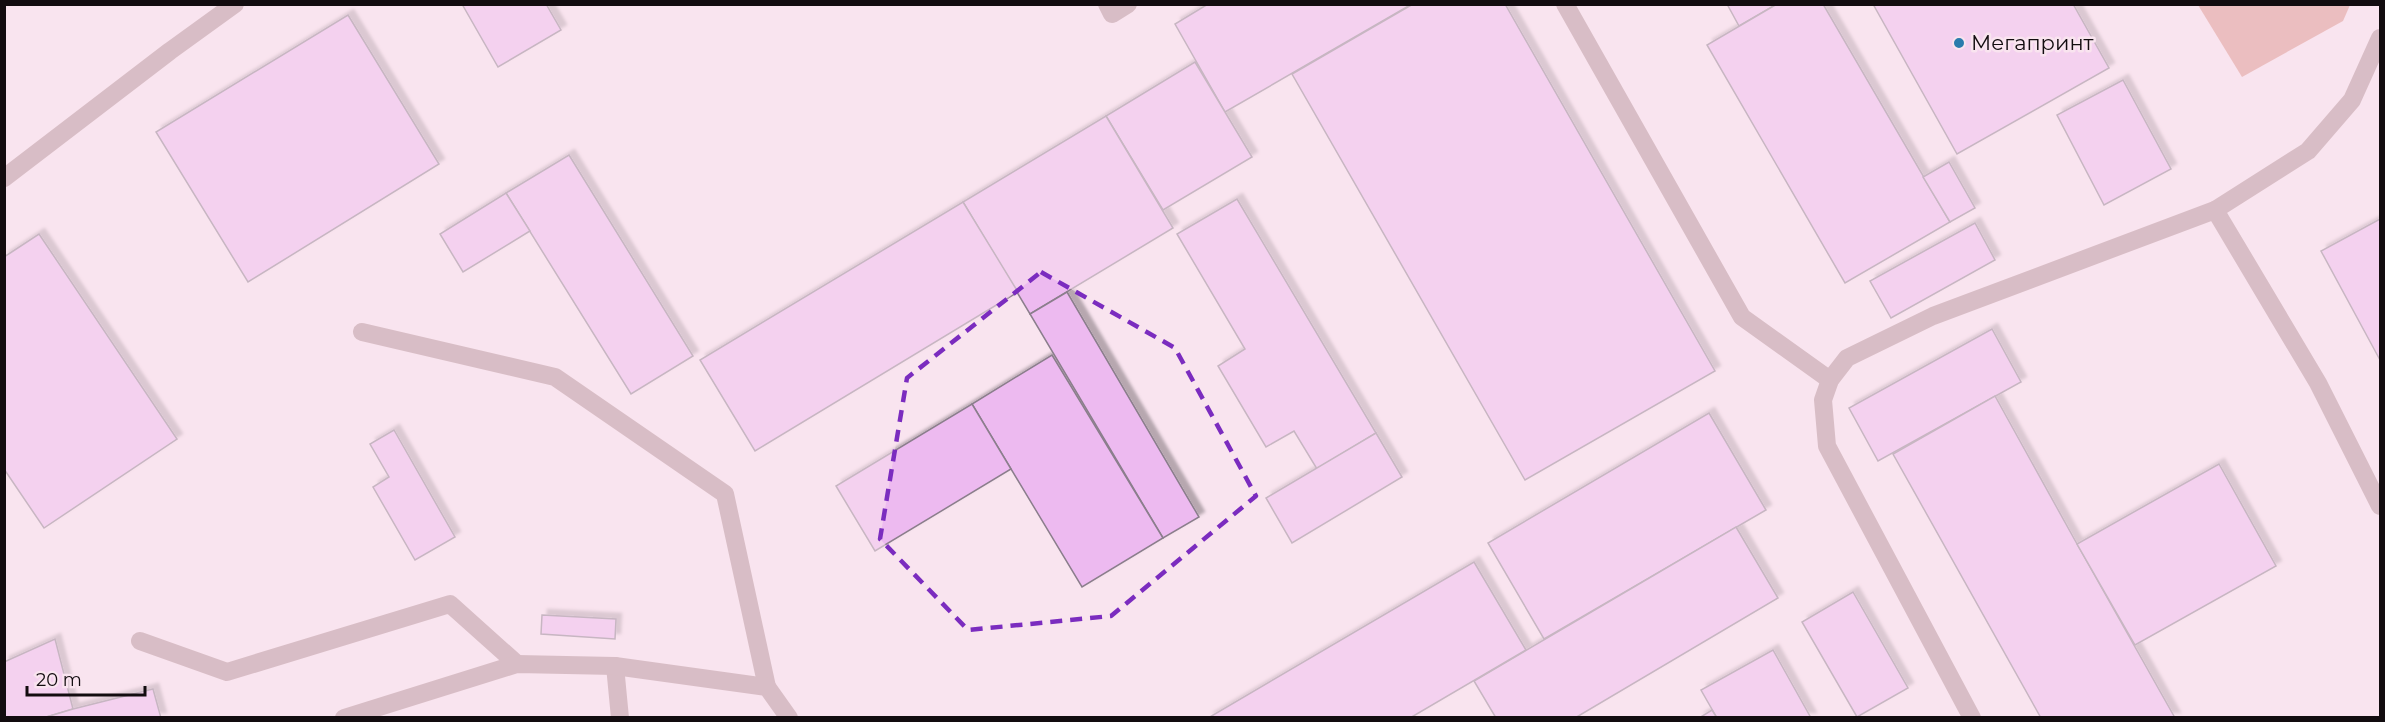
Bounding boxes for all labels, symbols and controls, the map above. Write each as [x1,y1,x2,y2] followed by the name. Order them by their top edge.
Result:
[1971,30,2094,55] place label: Мегапринт
[1952,36,1966,50] marker: Мегапринт
[27,659,146,697] scale bar
[36,669,82,691] text: 20 m

